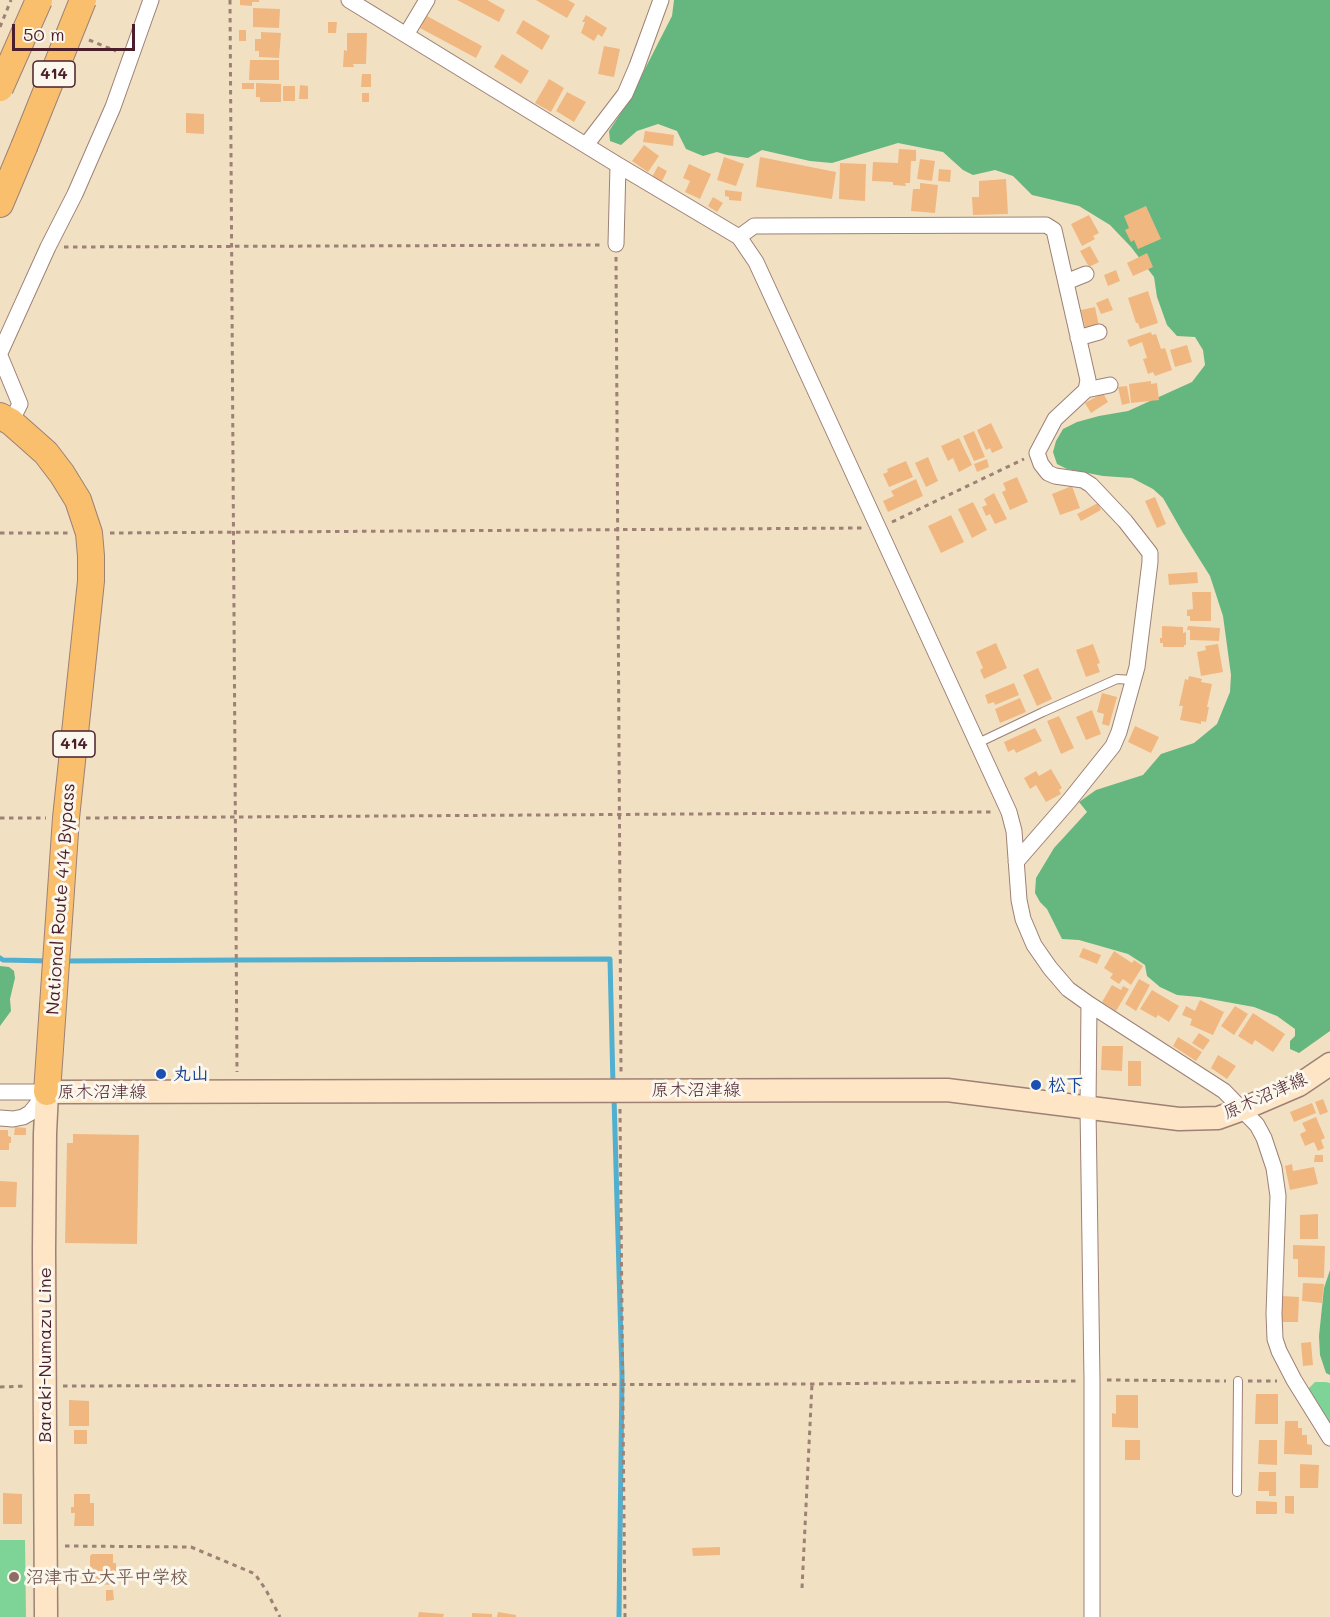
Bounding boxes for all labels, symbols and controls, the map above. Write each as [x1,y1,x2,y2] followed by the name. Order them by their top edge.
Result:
[15,12,138,50] scale bar
[23,22,65,46] text: 50 m
[33,61,75,87] road number: 414
[53,731,95,757] road number: 414
[42,782,80,1016] street label: National Route 414 Bypass
[173,1063,209,1085] place label: 丸山
[154,1067,168,1081] marker: 丸山
[1219,1068,1311,1124] street label: 原木沼津線
[1048,1074,1084,1096] place label: 松下
[1029,1078,1043,1092] marker: 松下
[651,1079,741,1101] street label: 原木沼津線
[57,1081,147,1103] street label: 原木沼津線
[34,1267,56,1443] street label: Baraki-Numazu Line
[26,1566,188,1588] place label: 沼津市立大平中学校
[7,1570,21,1584] marker: 沼津市立大平中学校

